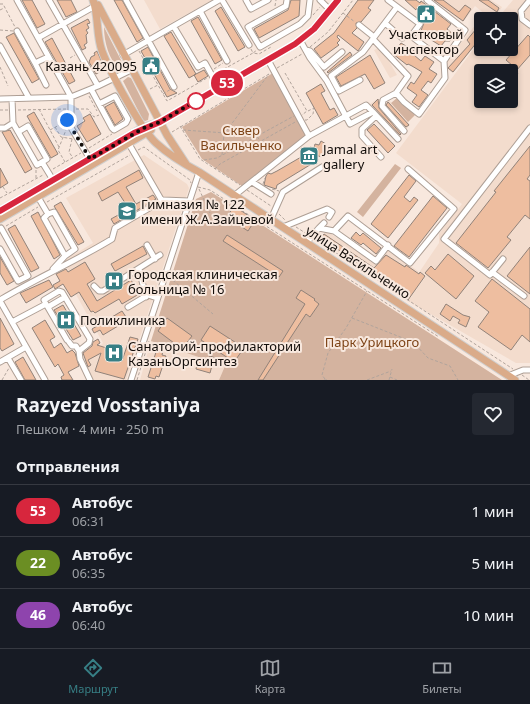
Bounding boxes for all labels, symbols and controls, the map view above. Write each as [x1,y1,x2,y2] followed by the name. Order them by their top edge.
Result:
[415,3,437,25] public building icon: Участковый инспектор
[474,12,518,108] map controls
[474,12,518,56] button: locate
[389,25,463,58] place label: Участковый инспектор
[140,55,162,77] public building icon: Казань 420095
[45,57,137,75] place label: Казань 420095
[474,64,518,108] button: layers
[209,70,245,96] line badge: 53
[219,73,235,92] text: 53
[187,92,205,110] unlabelled marker
[57,110,77,130] your location
[200,121,282,154] park label: Сквер Васильченко
[321,140,378,173] place label: Jamal art gallery
[298,145,320,167] museum icon: Jamal art gallery
[141,195,274,228] place label: Гимназия № 122 имени Ж.А.Зайцевой
[116,200,138,222] school or university icon: Гимназия № 122 имени Ж.А.Зайцевой
[302,221,414,303] street label: улица Васильченко
[128,265,278,298] place label: Городская клиническая больница № 16
[103,270,125,292] hospital icon: Городская клиническая больница № 16
[55,309,77,331] hospital icon: Поликлиника
[80,311,166,329] place label: Поликлиника
[325,333,419,351] park label: Парк Урицкого
[128,337,301,370] place label: Санаторий-профилакторий КазаньОргсинтез
[103,342,125,364] hospital icon: Санаторий-профилакторий КазаньОргсинтез
[16,392,200,418] text: Razyezd Vosstaniya
[472,393,514,435] button: heart
[16,420,164,438] text: Пешком · 4 мин · 250 m
[16,456,120,476] text: Отправления
[72,492,133,512] text: Автобус
[30,501,46,520] text: 53
[471,501,514,521] text: 1 мин
[72,512,105,530] text: 06:31
[72,544,133,564] text: Автобус
[30,553,46,572] text: 22
[471,553,514,573] text: 5 мин
[72,564,105,582] text: 06:35
[72,596,133,616] text: Автобус
[30,605,46,624] text: 46
[463,605,514,625] text: 10 мин
[72,616,105,634] text: 06:40
[68,657,118,696] tab: Маршрут
[255,657,285,696] tab: Карта
[422,657,462,696] tab: Билеты

